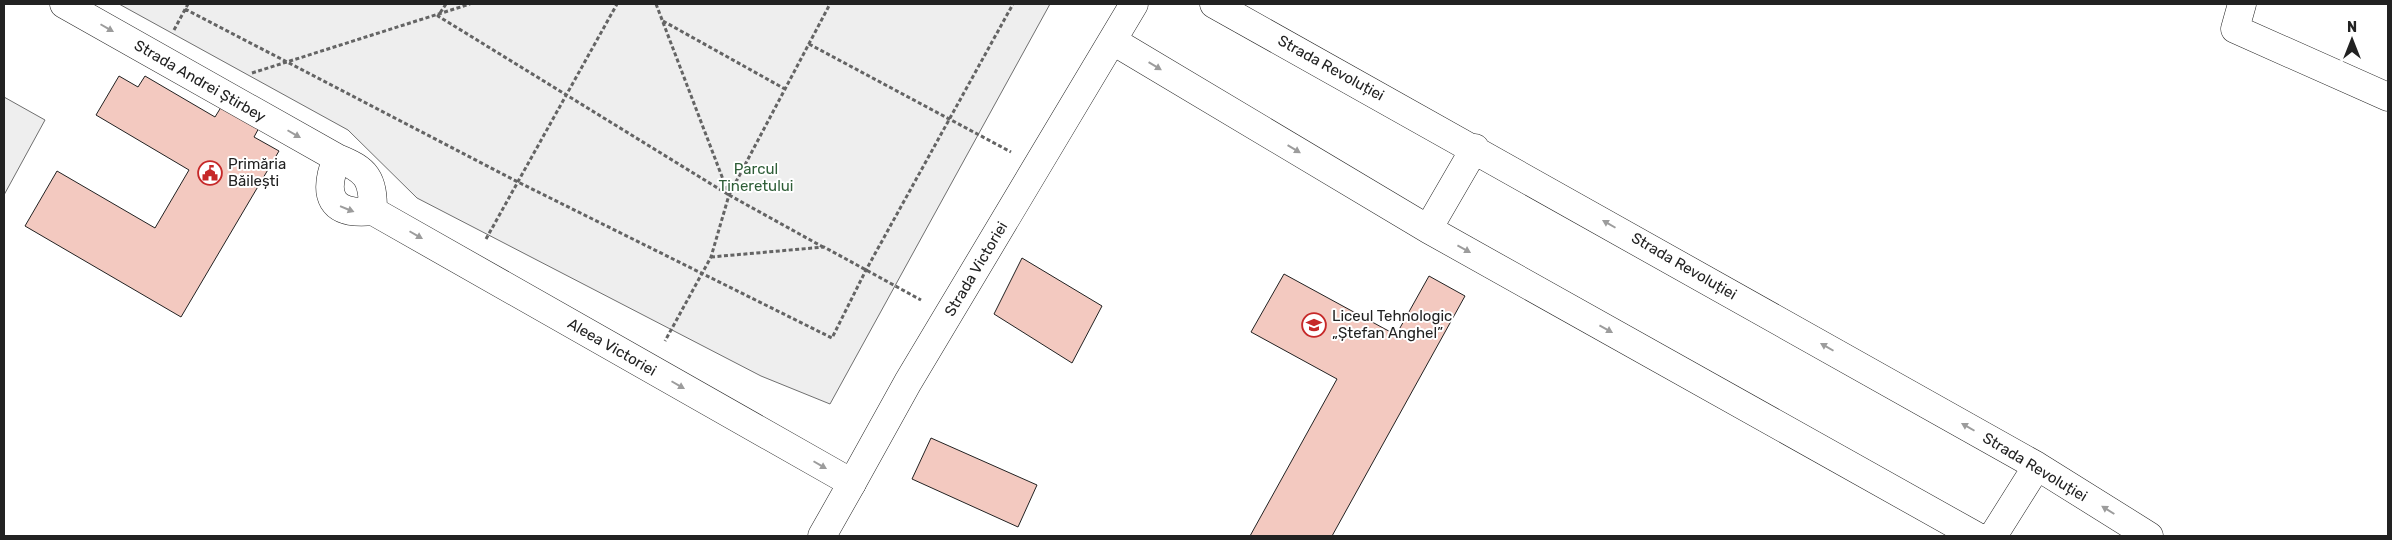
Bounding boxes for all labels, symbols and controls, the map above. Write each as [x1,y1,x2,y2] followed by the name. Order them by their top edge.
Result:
[2327,15,2377,65] north arrow
[2347,19,2357,36] text: N
[100,23,113,32] one-way arrow
[1275,31,1387,105] street label: Strada Revoluției
[131,36,269,126] street label: Strada Andrei Știrbey
[1148,61,1161,70] one-way arrow
[287,129,300,138] one-way arrow
[1288,145,1301,154] one-way arrow
[228,155,286,190] place label: Primăria Băilești
[197,160,223,186] public building icon: Primăria Băilești
[719,160,793,195] park label: Parcul Tineretului
[340,206,354,214] one-way arrow
[941,218,1011,320] street label: Strada Victoriei
[1602,220,1616,229] one-way arrow
[1628,229,1740,303] street label: Strada Revoluției
[409,230,422,239] one-way arrow
[1458,245,1471,254] one-way arrow
[1332,307,1452,342] place label: Liceul Tehnologic „Ștefan Anghel”
[1301,312,1327,338] school or university icon: Liceul Tehnologic „Ștefan Anghel”
[564,314,660,380] street label: Aleea Victoriei
[1599,325,1614,333] one-way arrow
[1820,343,1833,352] one-way arrow
[672,380,685,389] one-way arrow
[1962,423,1975,432] one-way arrow
[1980,429,2090,505] street label: Strada Revoluției
[812,461,827,469] one-way arrow
[2101,506,2114,515] one-way arrow

